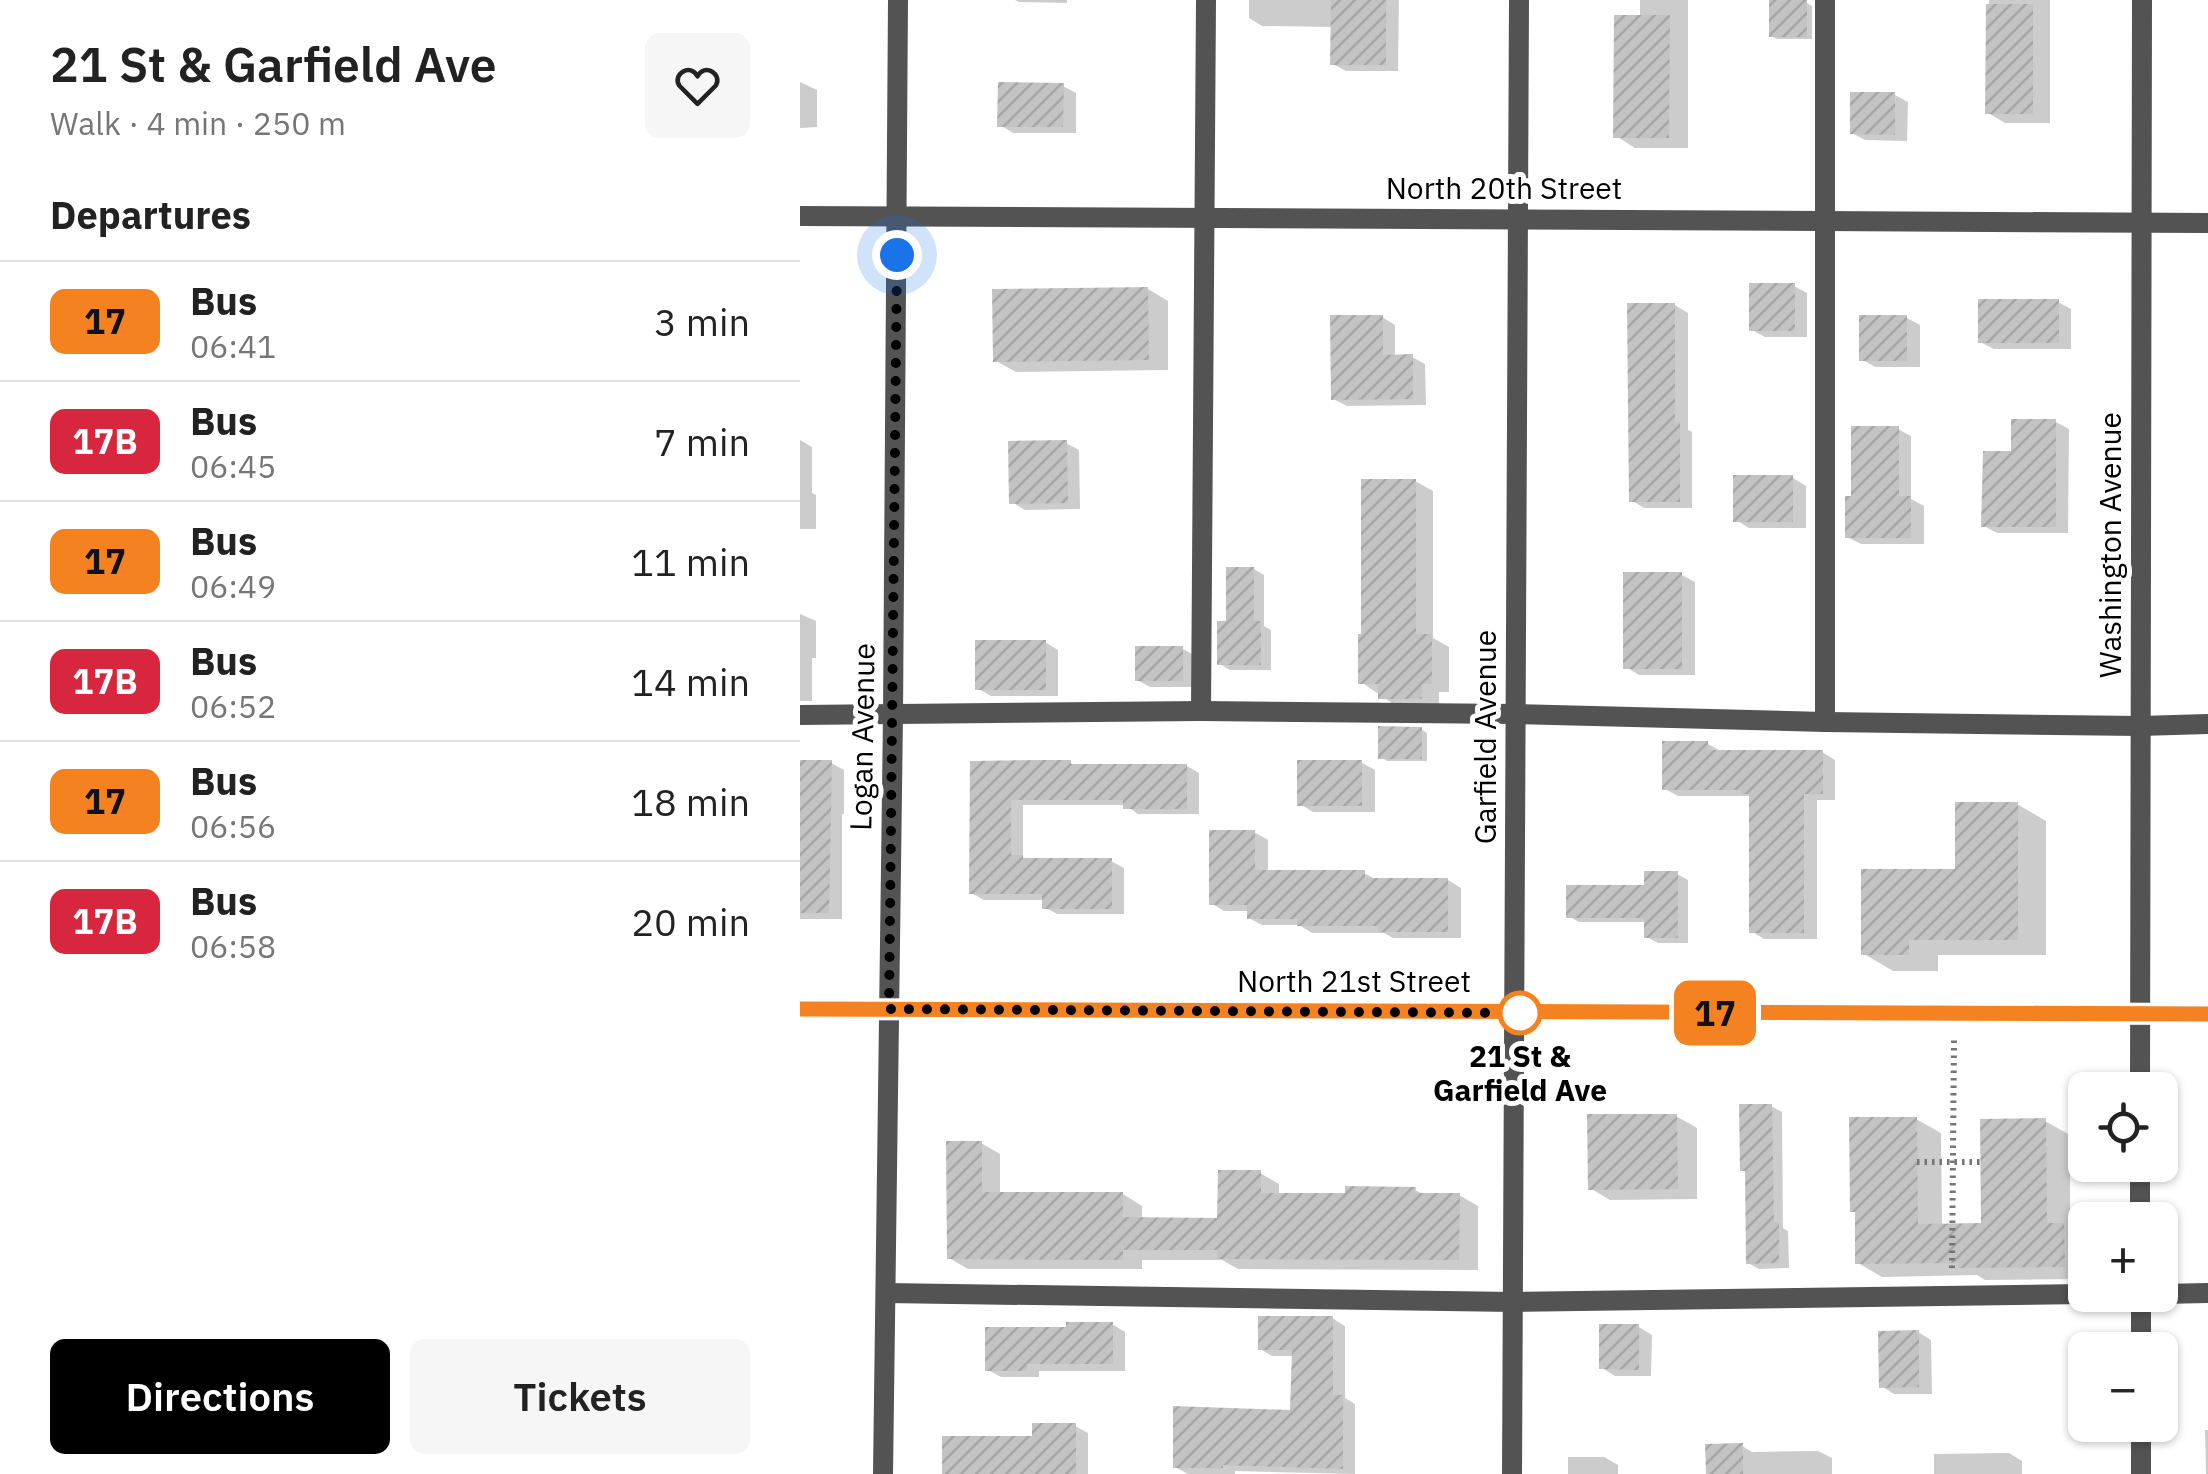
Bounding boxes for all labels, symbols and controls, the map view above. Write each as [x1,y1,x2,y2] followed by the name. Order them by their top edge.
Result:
[50,33,497,95] text: 21 St & Garfield Ave
[645,33,750,138] button: heart
[50,102,346,144] text: Walk · 4 min · 250 m
[1386,168,1622,207] street label: North 20th Street
[50,190,251,239] text: Departures
[872,230,922,280] your location
[190,276,257,325] text: Bus
[654,297,750,346] text: 3 min
[84,298,126,344] text: 17
[190,325,276,367] text: 06:41
[190,396,257,445] text: Bus
[2090,412,2129,678] street label: Washington Avenue
[654,417,750,466] text: 7 min
[72,418,138,464] text: 17B
[190,445,276,487] text: 06:45
[190,516,257,565] text: Bus
[631,537,750,586] text: 11 min
[84,538,126,584] text: 17
[190,565,276,607] text: 06:49
[1465,630,1504,844] street label: Garfield Avenue
[190,636,257,685] text: Bus
[840,643,883,831] street label: Logan Avenue
[631,657,750,706] text: 14 min
[72,658,138,704] text: 17B
[190,685,276,727] text: 06:52
[190,756,257,805] text: Bus
[631,777,750,826] text: 18 min
[84,778,126,824] text: 17
[190,805,276,847] text: 06:56
[190,876,257,925] text: Bus
[631,897,750,946] text: 20 min
[72,898,138,944] text: 17B
[190,925,276,967] text: 06:58
[1237,961,1471,1000] street label: North 21st Street
[1670,980,1760,1046] line badge: 17
[1694,990,1736,1036] text: 17
[1499,992,1541,1034] marker: 21 St & Garfield Ave
[1433,1036,1607,1109] place label: 21 St & Garfield Ave
[2068,1072,2178,1442] map controls
[2068,1072,2178,1182] button: locate
[2068,1202,2178,1312] button: +
[2068,1332,2178,1442] button: −
[50,1339,390,1454] button: Directions
[410,1339,750,1454] button: Tickets

